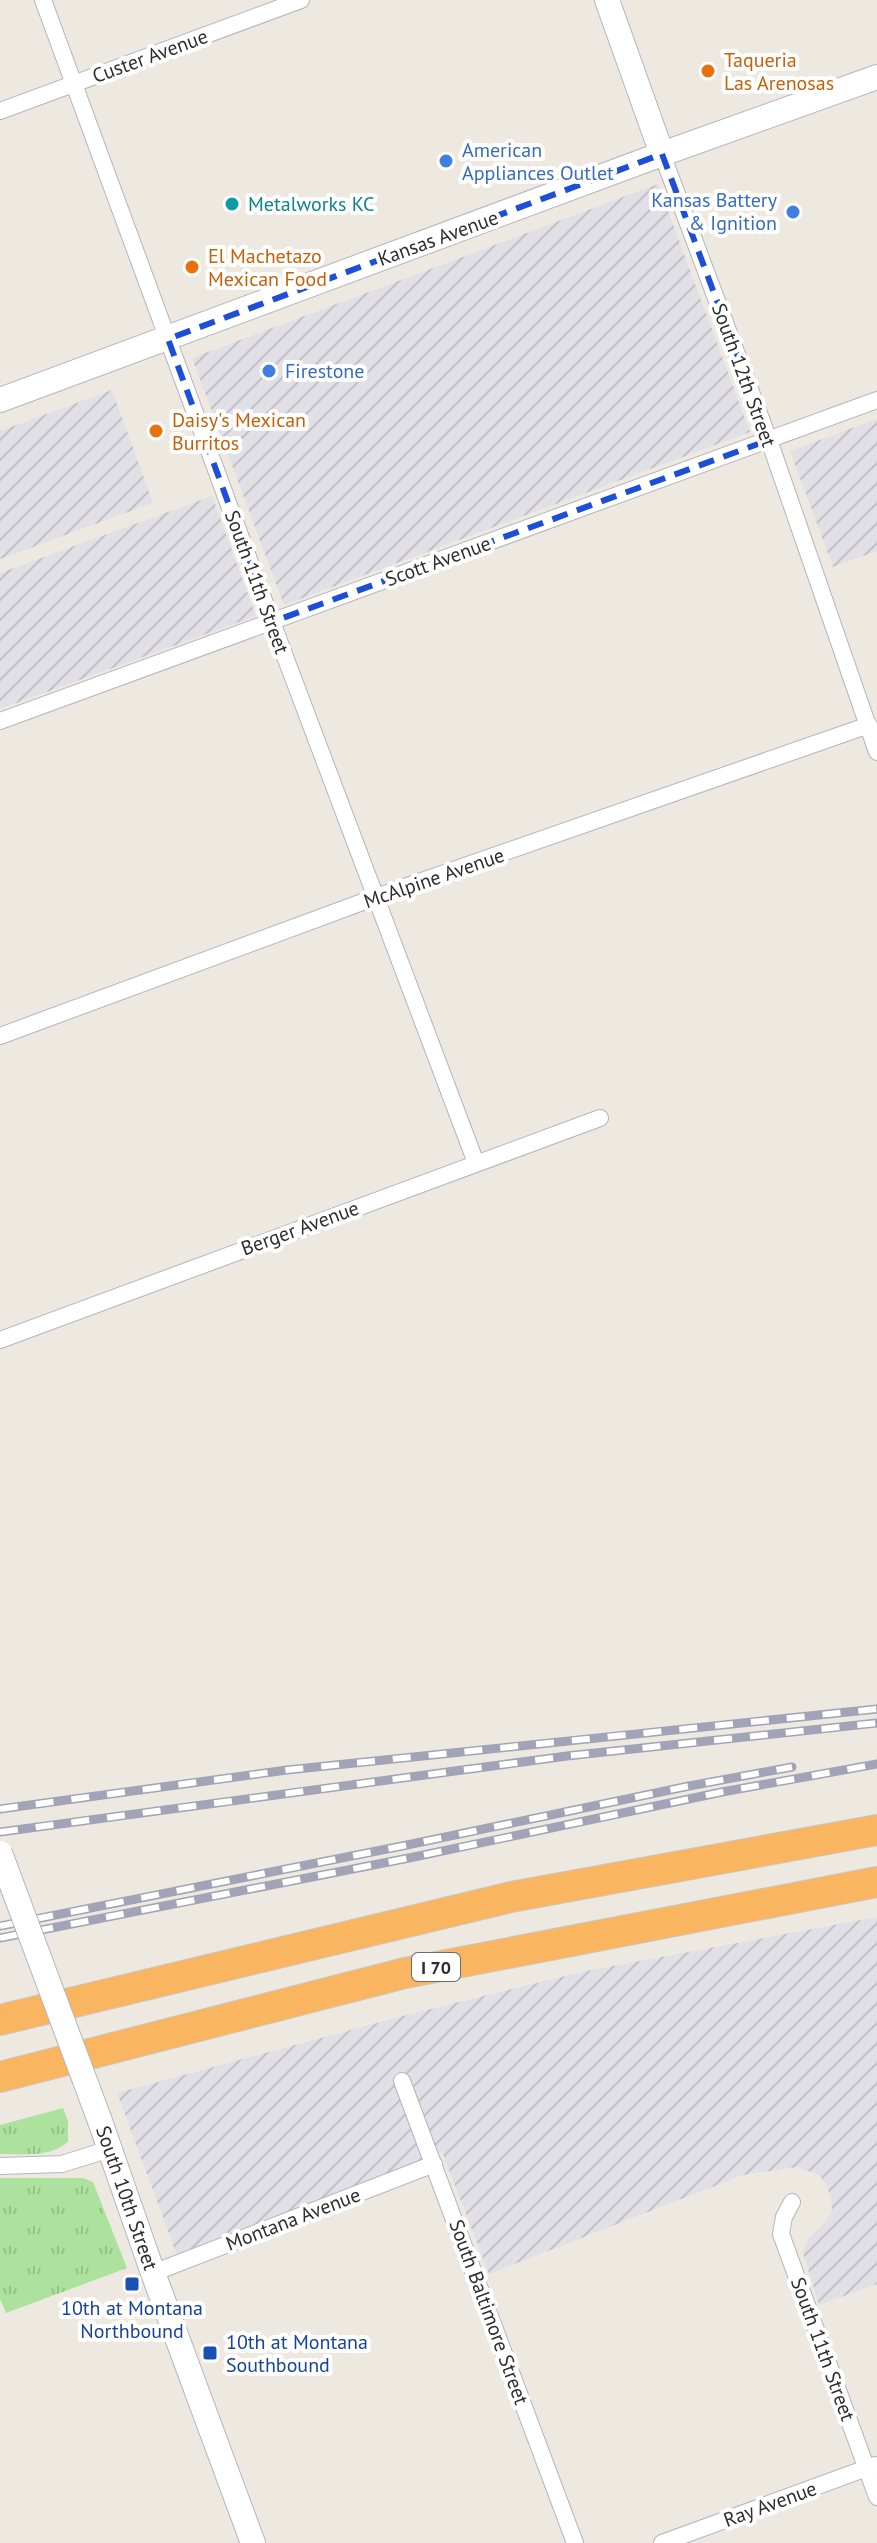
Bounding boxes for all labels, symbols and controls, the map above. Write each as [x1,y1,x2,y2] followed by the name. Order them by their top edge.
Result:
[89,23,211,89] street label: Custer Avenue
[724,47,834,96] place label: Taqueria Las Arenosas
[699,62,717,80] marker: Taqueria Las Arenosas
[462,137,614,186] place label: American Appliances Outlet
[437,152,455,170] marker: American Appliances Outlet
[651,187,778,236] place label: Kansas Battery & Ignition
[248,191,375,217] place label: Metalworks KC
[223,195,241,213] marker: Metalworks KC
[784,203,802,221] marker: Kansas Battery & Ignition
[374,204,502,272] street label: Kansas Avenue
[208,243,327,292] place label: El Machetazo Mexican Food
[183,258,201,276] marker: El Machetazo Mexican Food
[706,300,782,451] street label: South 12th Street
[285,358,364,384] place label: Firestone
[260,362,278,380] marker: Firestone
[172,407,306,456] place label: Daisy's Mexican Burritos
[147,422,165,440] marker: Daisy's Mexican Burritos
[219,507,295,658] street label: South 11th Street
[382,530,494,592] street label: Scott Avenue
[360,842,508,914] street label: McAlpine Avenue
[238,1195,362,1261] street label: Berger Avenue
[412,1953,460,1981] road number: I 70
[90,2122,164,2274] street label: South 10th Street
[222,2181,364,2257] street label: Montana Avenue
[443,2216,535,2408] street label: South Baltimore Street
[785,2274,861,2425] street label: South 11th Street
[123,2275,141,2293] marker: 10th at Montana Northbound
[61,2295,203,2344] place label: 10th at Montana Northbound
[226,2329,368,2378] place label: 10th at Montana Southbound
[201,2344,219,2362] marker: 10th at Montana Southbound
[720,2475,820,2533] street label: Ray Avenue

